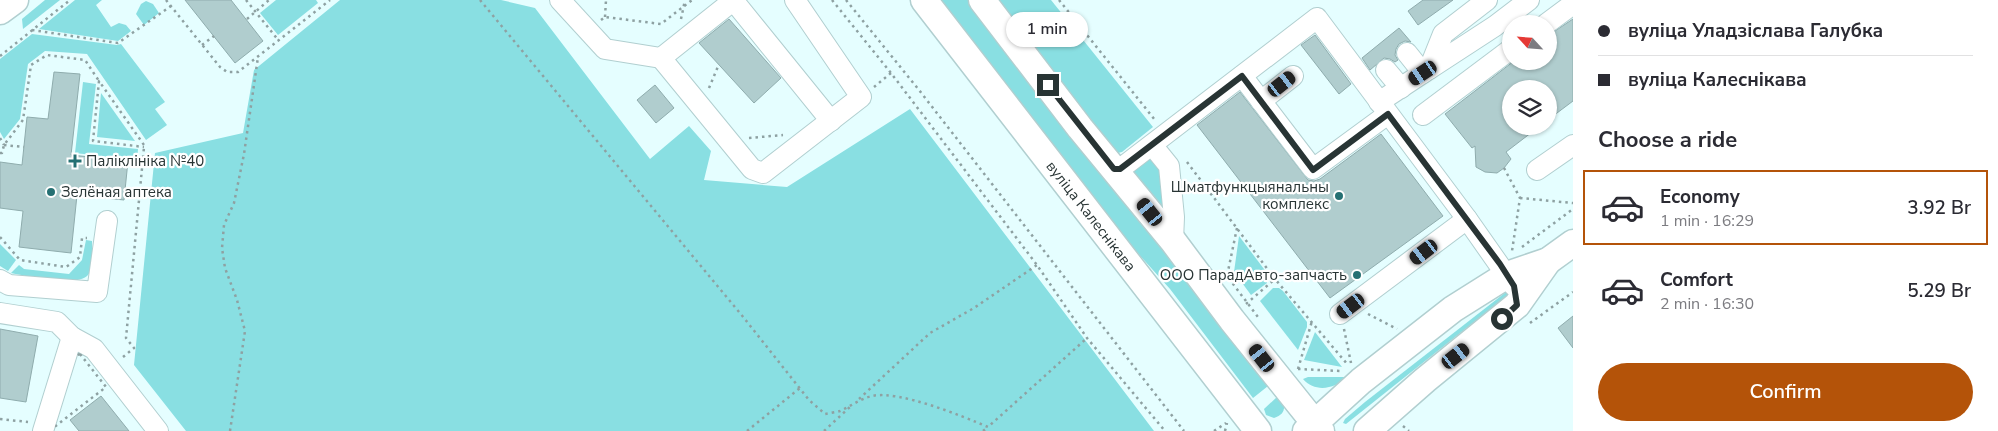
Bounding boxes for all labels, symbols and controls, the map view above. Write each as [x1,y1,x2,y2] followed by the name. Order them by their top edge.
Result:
[1007,12,1089,48] callout: 1 min
[1502,15,1558,70] north arrow
[1502,15,1557,135] map controls
[1027,18,1067,40] text: 1 min
[1628,18,1883,44] text: вуліца Уладзіслава Галубка
[1406,58,1439,88] car
[1628,67,1807,93] text: вуліца Калеснікава
[1265,69,1298,99] car
[1037,74,1059,96] route end
[1502,80,1557,135] button: layers
[1598,125,1737,155] text: Choose a ride
[86,151,204,171] place label: Паліклініка №40
[68,154,82,168] marker: Паліклініка №40
[1042,157,1140,275] street label: вуліца Калеснікава
[1171,177,1329,214] place label: Шматфункцыянальны комплекс
[61,182,172,202] place label: Зелёная аптека
[1660,184,1740,210] text: Economy
[1600,185,1645,230] icon: car
[45,186,57,198] marker: Зелёная аптека
[1333,190,1345,202] marker: Шматфункцыянальны комплекс
[1907,195,1971,221] text: 3.92 Br
[1134,196,1165,228] car
[1660,210,1754,232] text: 1 min · 16:29
[1407,237,1440,267] car
[1160,265,1347,285] place label: ООО ПарадАвто-запчасть
[1660,267,1733,293] text: Comfort
[1600,268,1645,313] icon: car
[1351,269,1363,281] marker: ООО ПарадАвто-запчасть
[1907,278,1971,304] text: 5.29 Br
[1334,291,1367,321] car
[1660,293,1754,315] text: 2 min · 16:30
[1491,308,1513,330] route start
[1439,341,1472,371] car
[1246,342,1277,374] car
[1598,363,1973,421] button: Confirm

